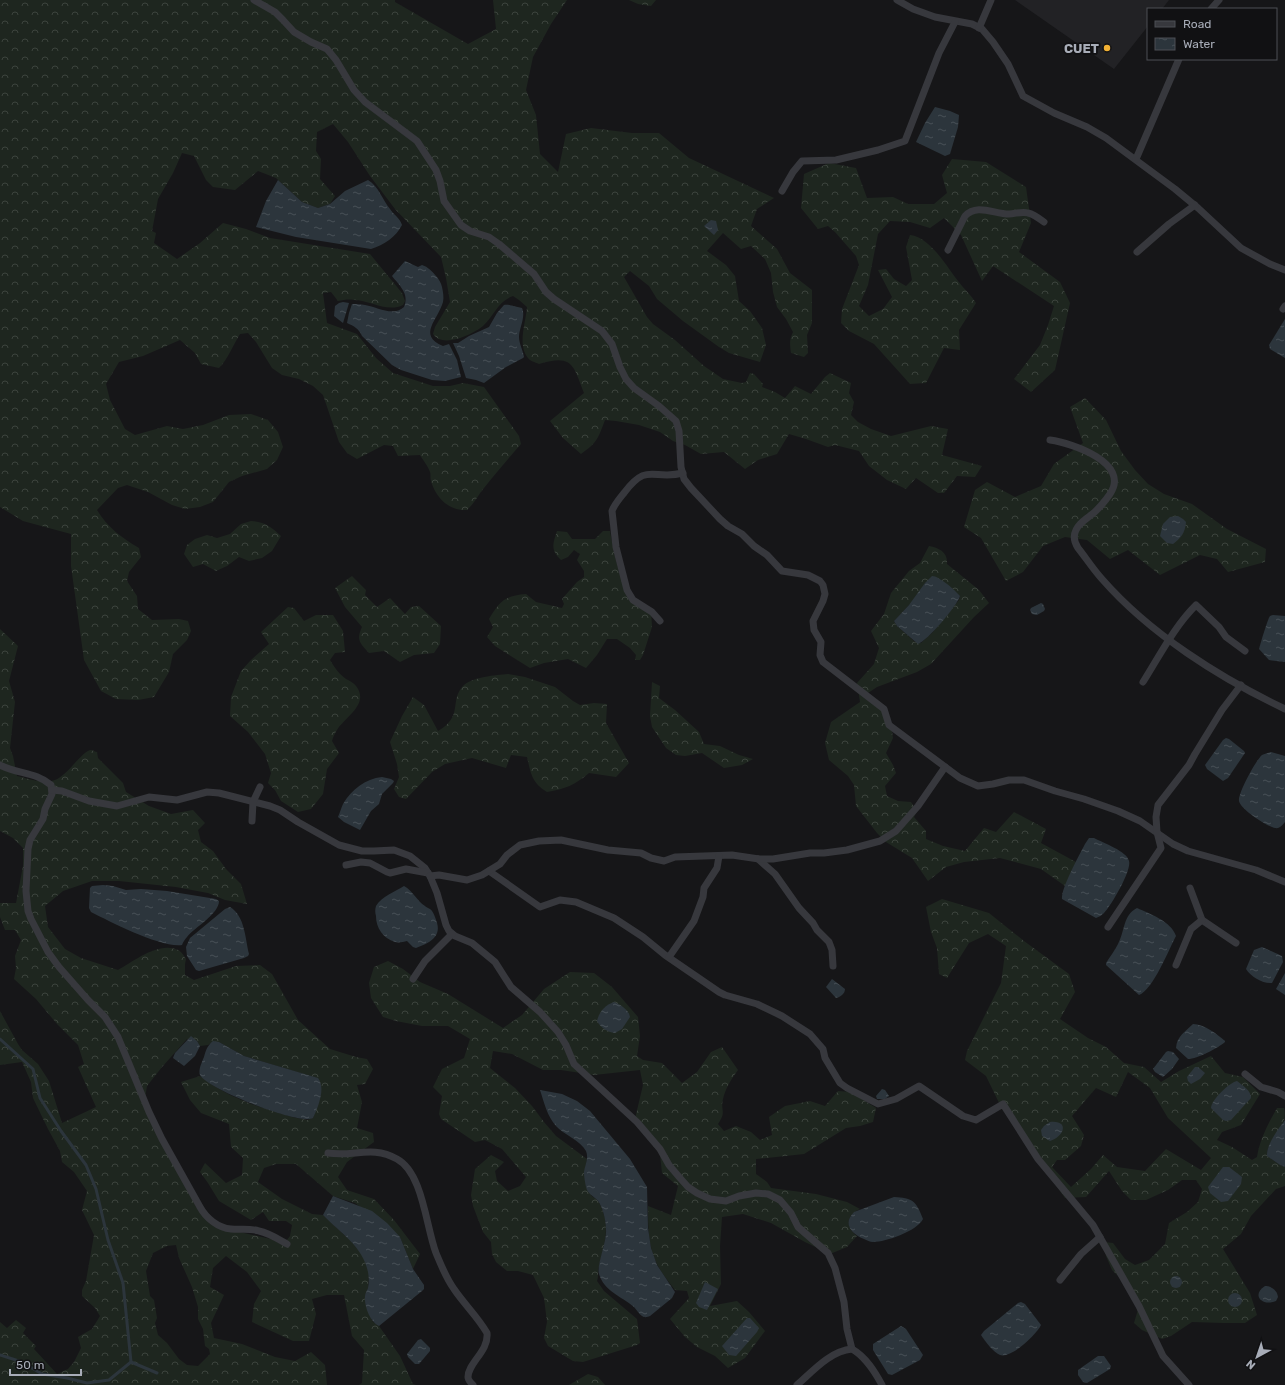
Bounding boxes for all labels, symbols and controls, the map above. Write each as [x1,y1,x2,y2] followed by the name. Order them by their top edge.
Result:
[1147,8,1277,60] legend
[1183,17,1211,31] text: Road
[1183,37,1215,51] text: Water
[1064,41,1099,56] place label: CUET
[1102,43,1112,53] marker: CUET
[1237,1337,1277,1377] north arrow
[10,1351,81,1377] scale bar
[1244,1357,1258,1372] text: N
[16,1358,44,1372] text: 50 m

